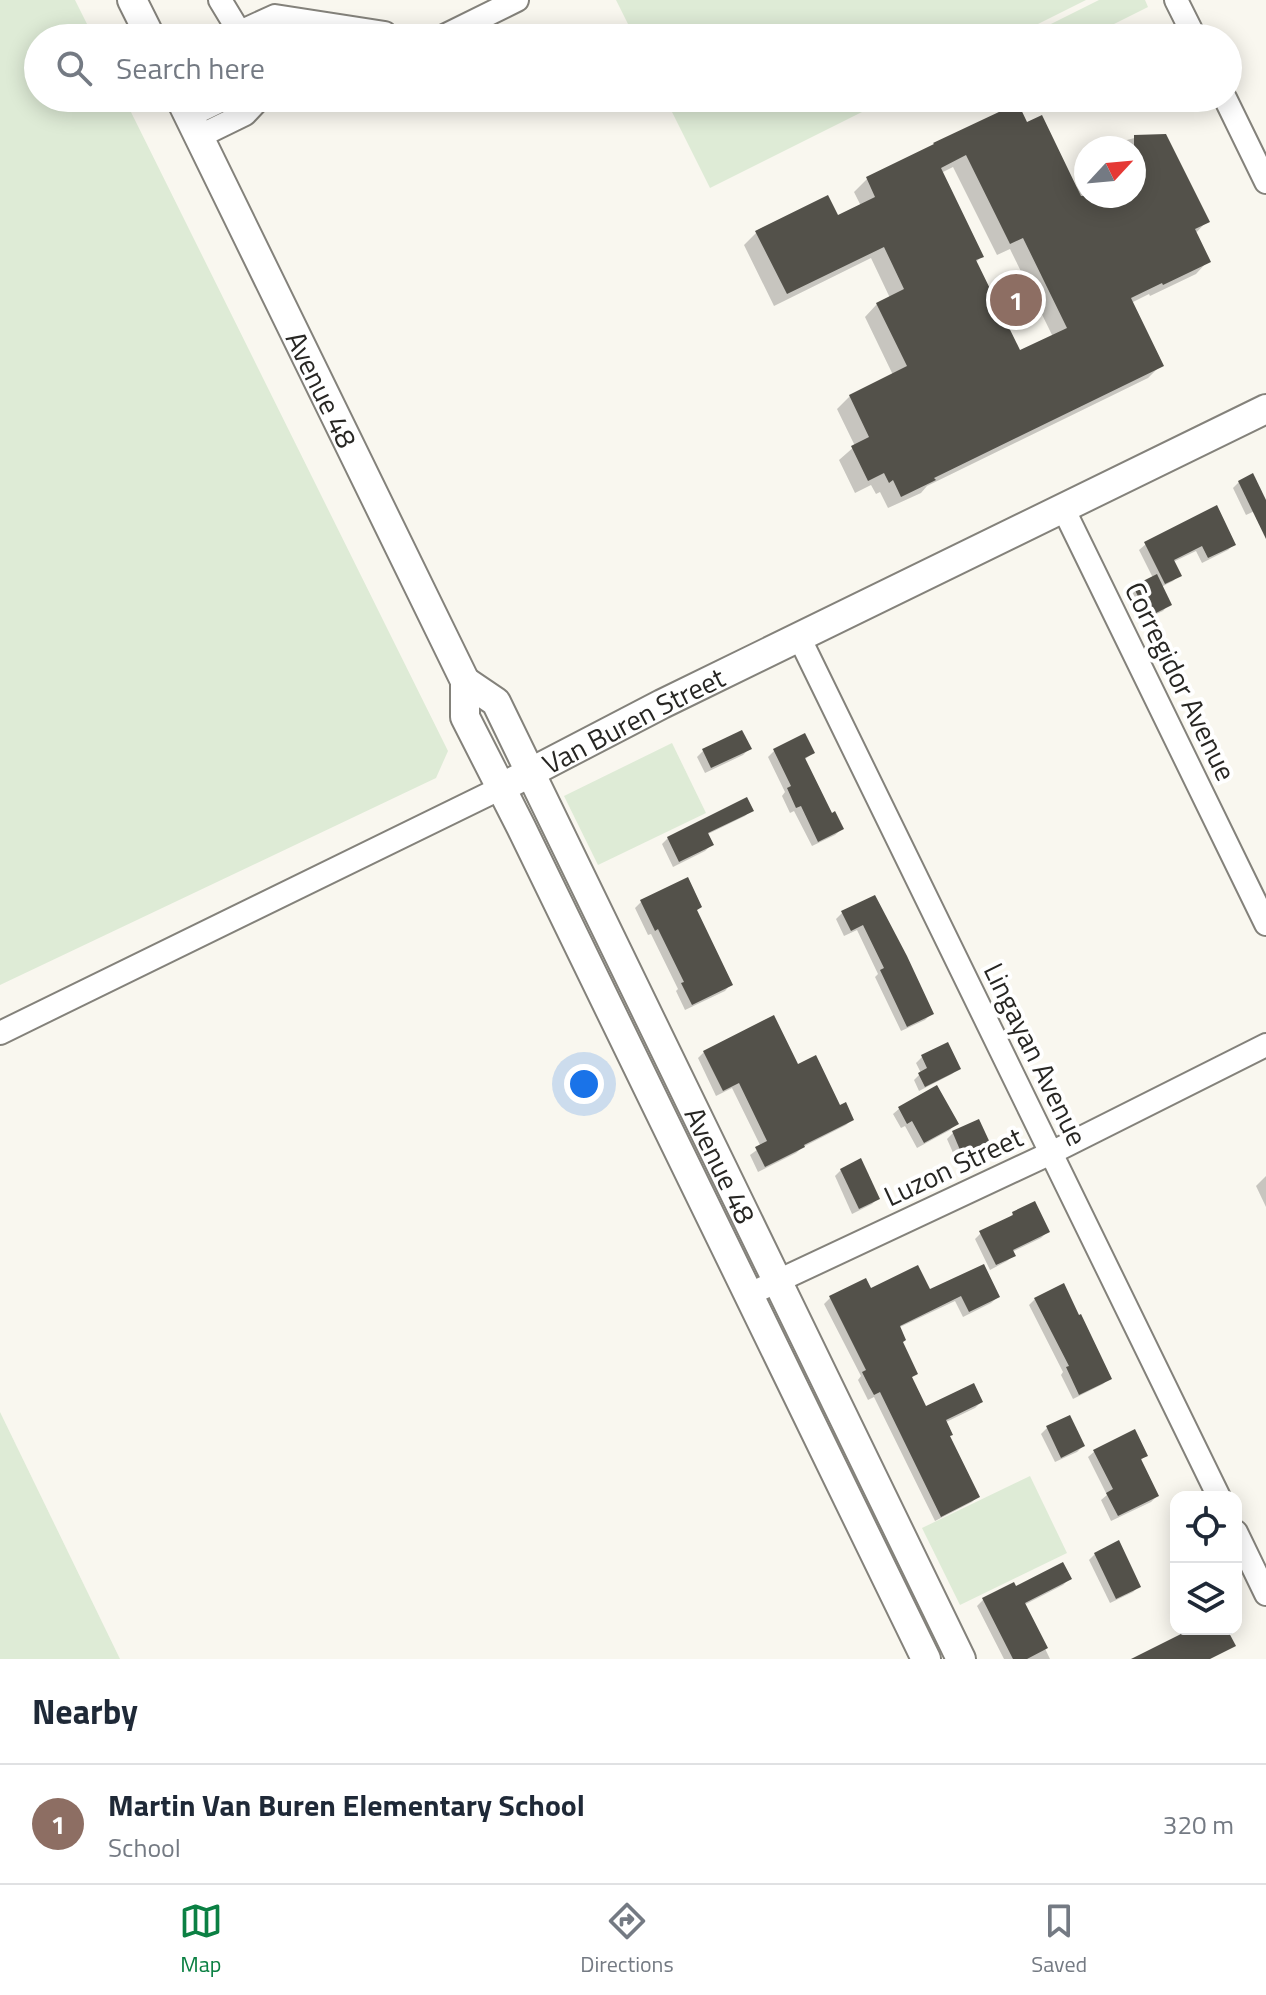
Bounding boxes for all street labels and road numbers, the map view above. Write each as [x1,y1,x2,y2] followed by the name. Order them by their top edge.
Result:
[275,323,369,455] street label: Avenue 48
[1114,574,1248,788] street label: Corregidor Avenue
[534,655,732,784] street label: Van Buren Street
[973,955,1099,1153] street label: Lingayan Avenue
[674,1099,768,1230] street label: Avenue 48
[876,1115,1030,1217] street label: Luzon Street

